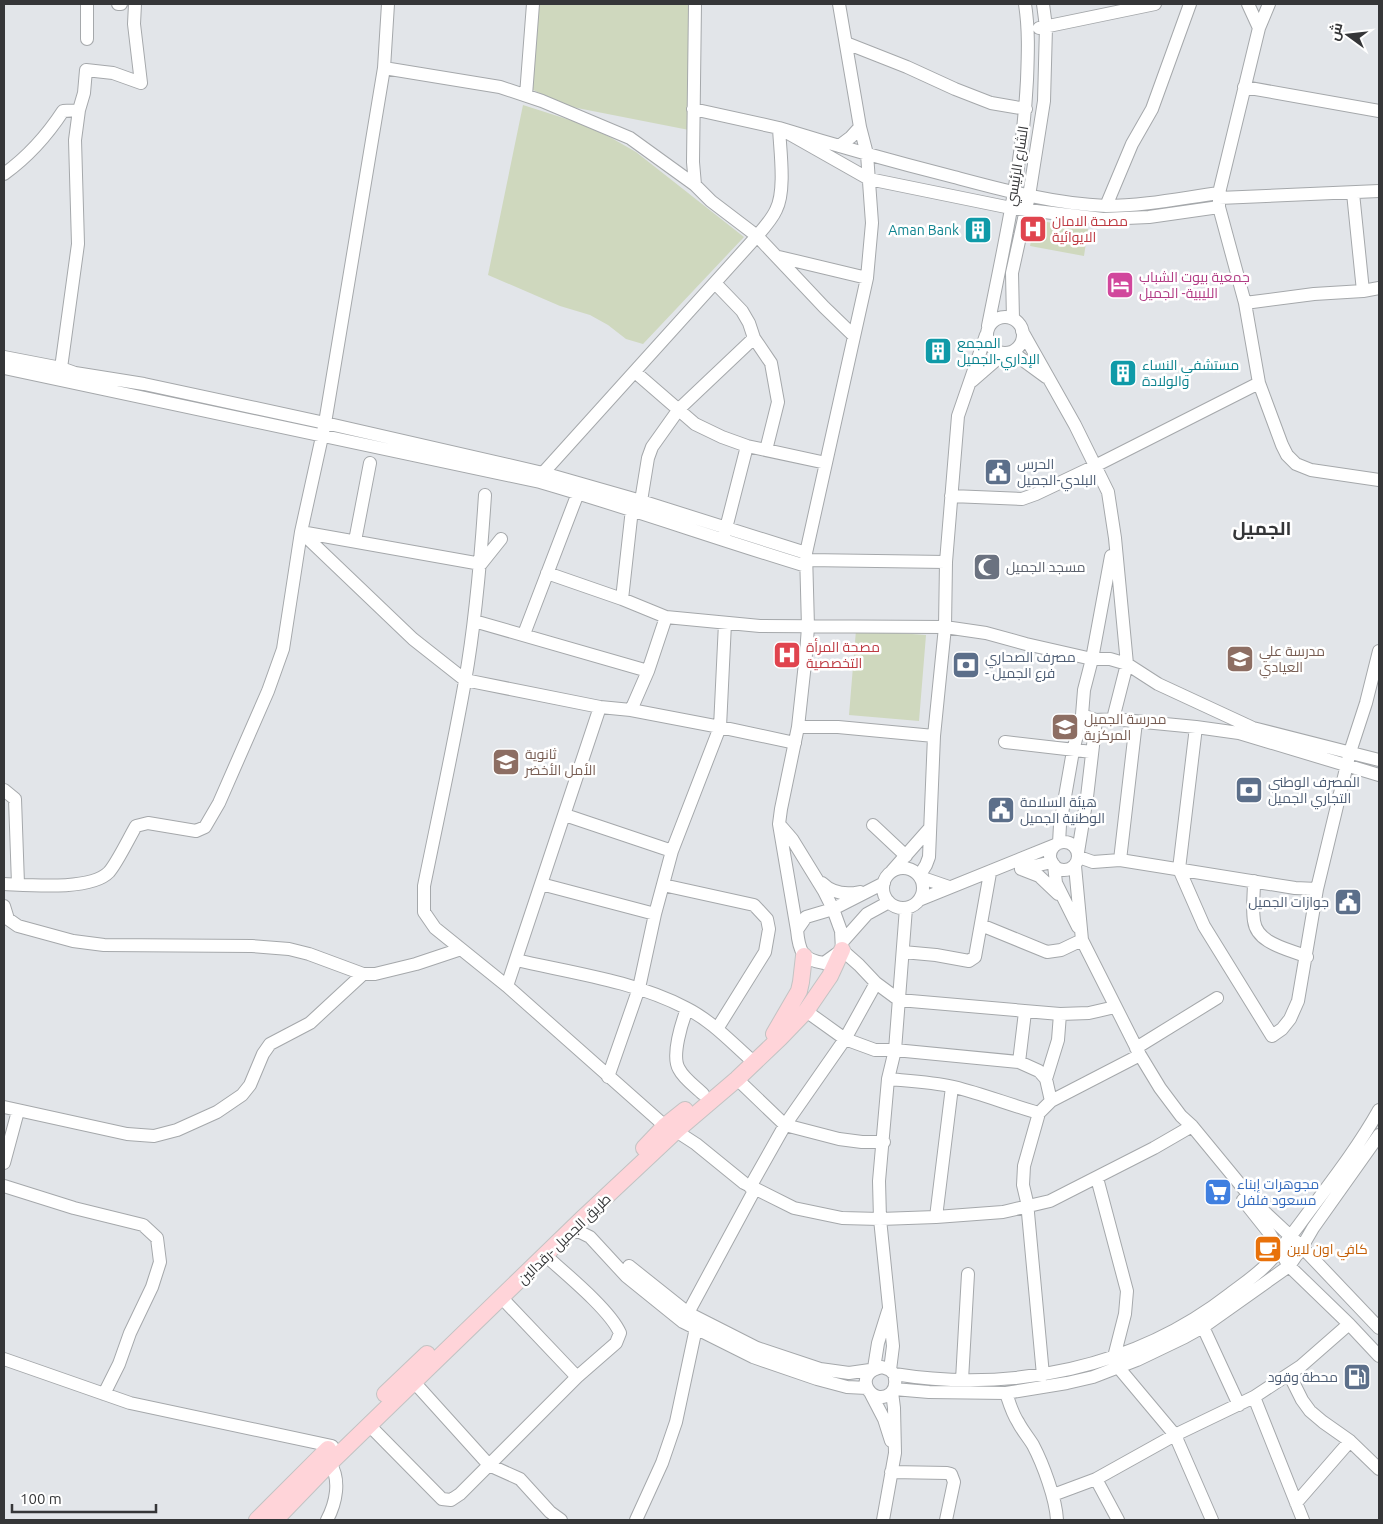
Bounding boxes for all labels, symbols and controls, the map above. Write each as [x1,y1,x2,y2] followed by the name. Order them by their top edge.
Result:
[1323,10,1373,60] north arrow
[1325,21,1346,43] text: ش
[1003,125,1034,208] street label: الشارع الرئيسي
[1052,213,1128,245] place label: مصحة الامان الايوائية
[1018,214,1048,244] hospital icon: مصحة الامان الايوائية
[963,215,993,245] building icon: Aman Bank
[888,222,959,238] place label: Aman Bank
[1139,269,1250,301] place label: جمعية بيوت الشباب الليبية- الجميل
[1105,270,1135,300] hotel icon: جمعية بيوت الشباب الليبية- الجميل
[957,335,1040,371] place label: المجمع الإداري-الجميل
[923,336,953,366] building icon: المجمع الإداري-الجميل
[1142,357,1239,389] place label: مستشفي النساء والولادة
[1108,358,1138,388] building icon: مستشفي النساء والولادة
[1017,456,1097,492] place label: الحرس البلدي-الجميل
[983,457,1013,487] public building icon: الحرس البلدي-الجميل
[1233,517,1291,540] district label: الجميل
[972,552,1002,582] mosque icon: مسجد الجميل
[1006,559,1086,575] place label: مسجد الجميل
[806,638,880,671] place label: مصحة المرأة التخصصية
[772,640,802,670] hospital icon: مصحة المرأة التخصصية
[1259,643,1325,679] place label: مدرسة علي العيادي
[1225,644,1255,674] school or university icon: مدرسة علي العيادي
[985,649,1076,682] place label: مصرف الصحاري - فرع الجميل
[951,650,981,680] bank icon: مصرف الصحاري - فرع الجميل
[1084,711,1166,743] place label: مدرسة الجميل المركزية
[1050,712,1080,742] school or university icon: مدرسة الجميل المركزية
[524,746,596,778] place label: ثانوية الأمل الأخضر
[491,747,521,777] school or university icon: ثانوية الأمل الأخضر
[1268,774,1360,810] place label: المصرف الوطني التجاري الجميل
[1234,775,1264,805] bank icon: المصرف الوطني التجاري الجميل
[1020,794,1105,826] place label: هيئة السلامة الوطنية الجميل
[986,795,1016,825] public building icon: هيئة السلامة الوطنية الجميل
[1333,887,1363,917] public building icon: جوازات الجميل
[1248,894,1329,910] place label: جوازات الجميل
[1237,1176,1319,1208] place label: مجوهرات إبناء مسعود فلفل
[1203,1177,1233,1207] supermarket icon: مجوهرات إبناء مسعود فلفل
[514,1191,615,1288] street label: طريق الجميل -رقدالين
[1253,1234,1283,1264] cafe icon: كافي اون لاين
[1287,1241,1368,1261] place label: كافي اون لاين
[1342,1362,1372,1392] fuel station icon: محطة وقود
[1268,1369,1338,1385] place label: محطة وقود
[12,1482,156,1514] scale bar
[20,1490,62,1507] text: 100 m

